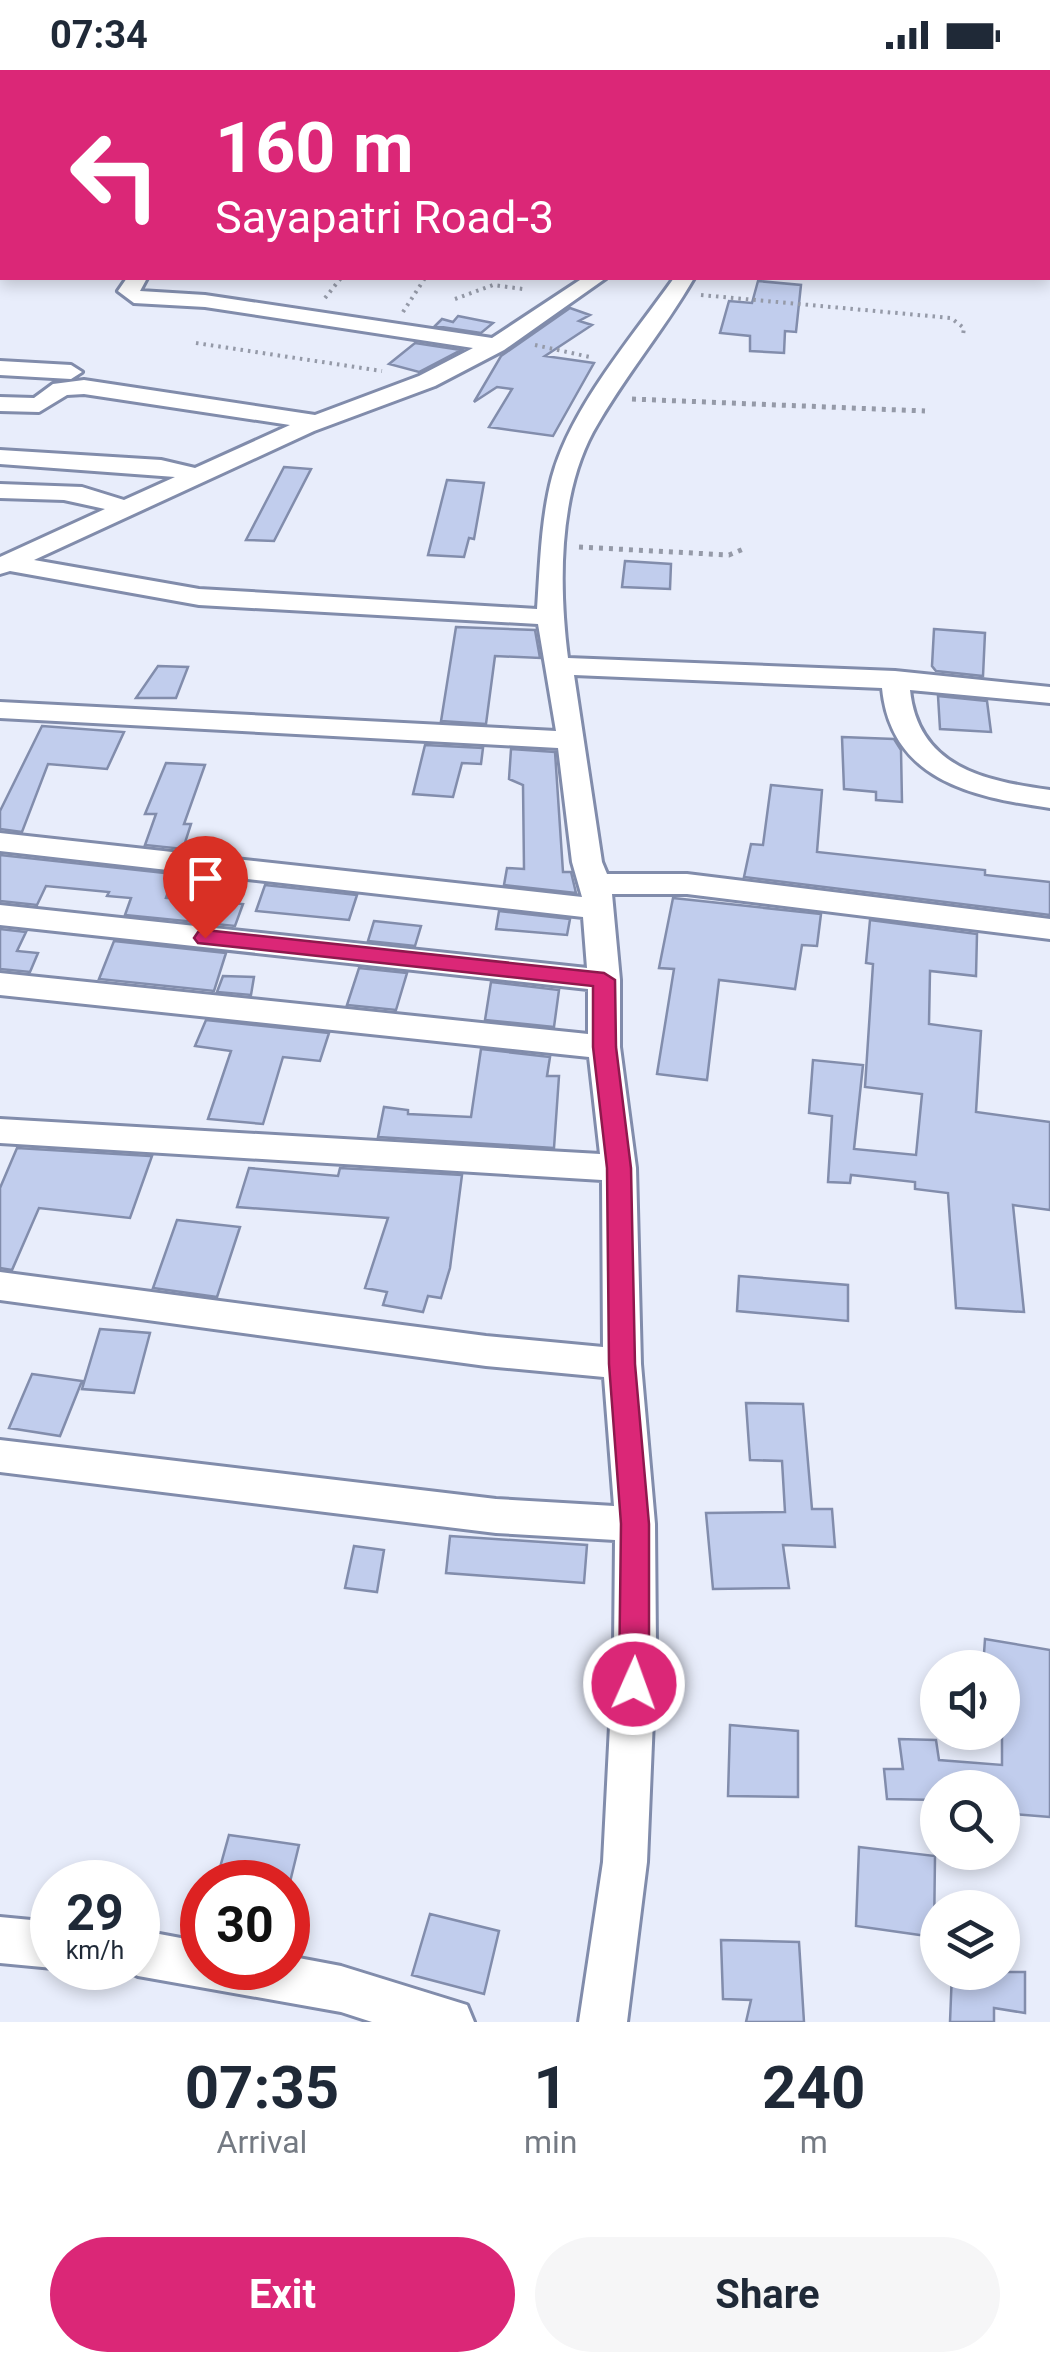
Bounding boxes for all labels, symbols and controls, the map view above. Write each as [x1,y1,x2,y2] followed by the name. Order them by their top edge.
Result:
[50,13,148,57] text: 07:34
[215,107,414,189] text: 160 m
[50,110,180,240] icon: left
[215,191,554,244] text: Sayapatri Road-3
[163,836,248,939] pin
[178,851,233,906] icon: arrive
[582,1632,686,1736] position arrow
[920,1650,1020,1990] map controls
[920,1650,1020,1750] button: sound
[920,1770,1020,1870] button: search
[180,1860,310,1990] speed limit sign: 30
[66,1884,124,1942] text: 29
[920,1890,1020,1990] button: layers
[66,1936,124,1965] text: km/h
[185,2052,339,2123] text: 07:35
[533,2052,568,2123] text: 1
[762,2052,865,2123] text: 240
[217,2123,307,2161] text: Arrival
[524,2123,577,2161] text: min
[800,2123,828,2161] text: m
[50,2237,515,2352] button: Exit
[535,2237,1000,2352] button: Share

